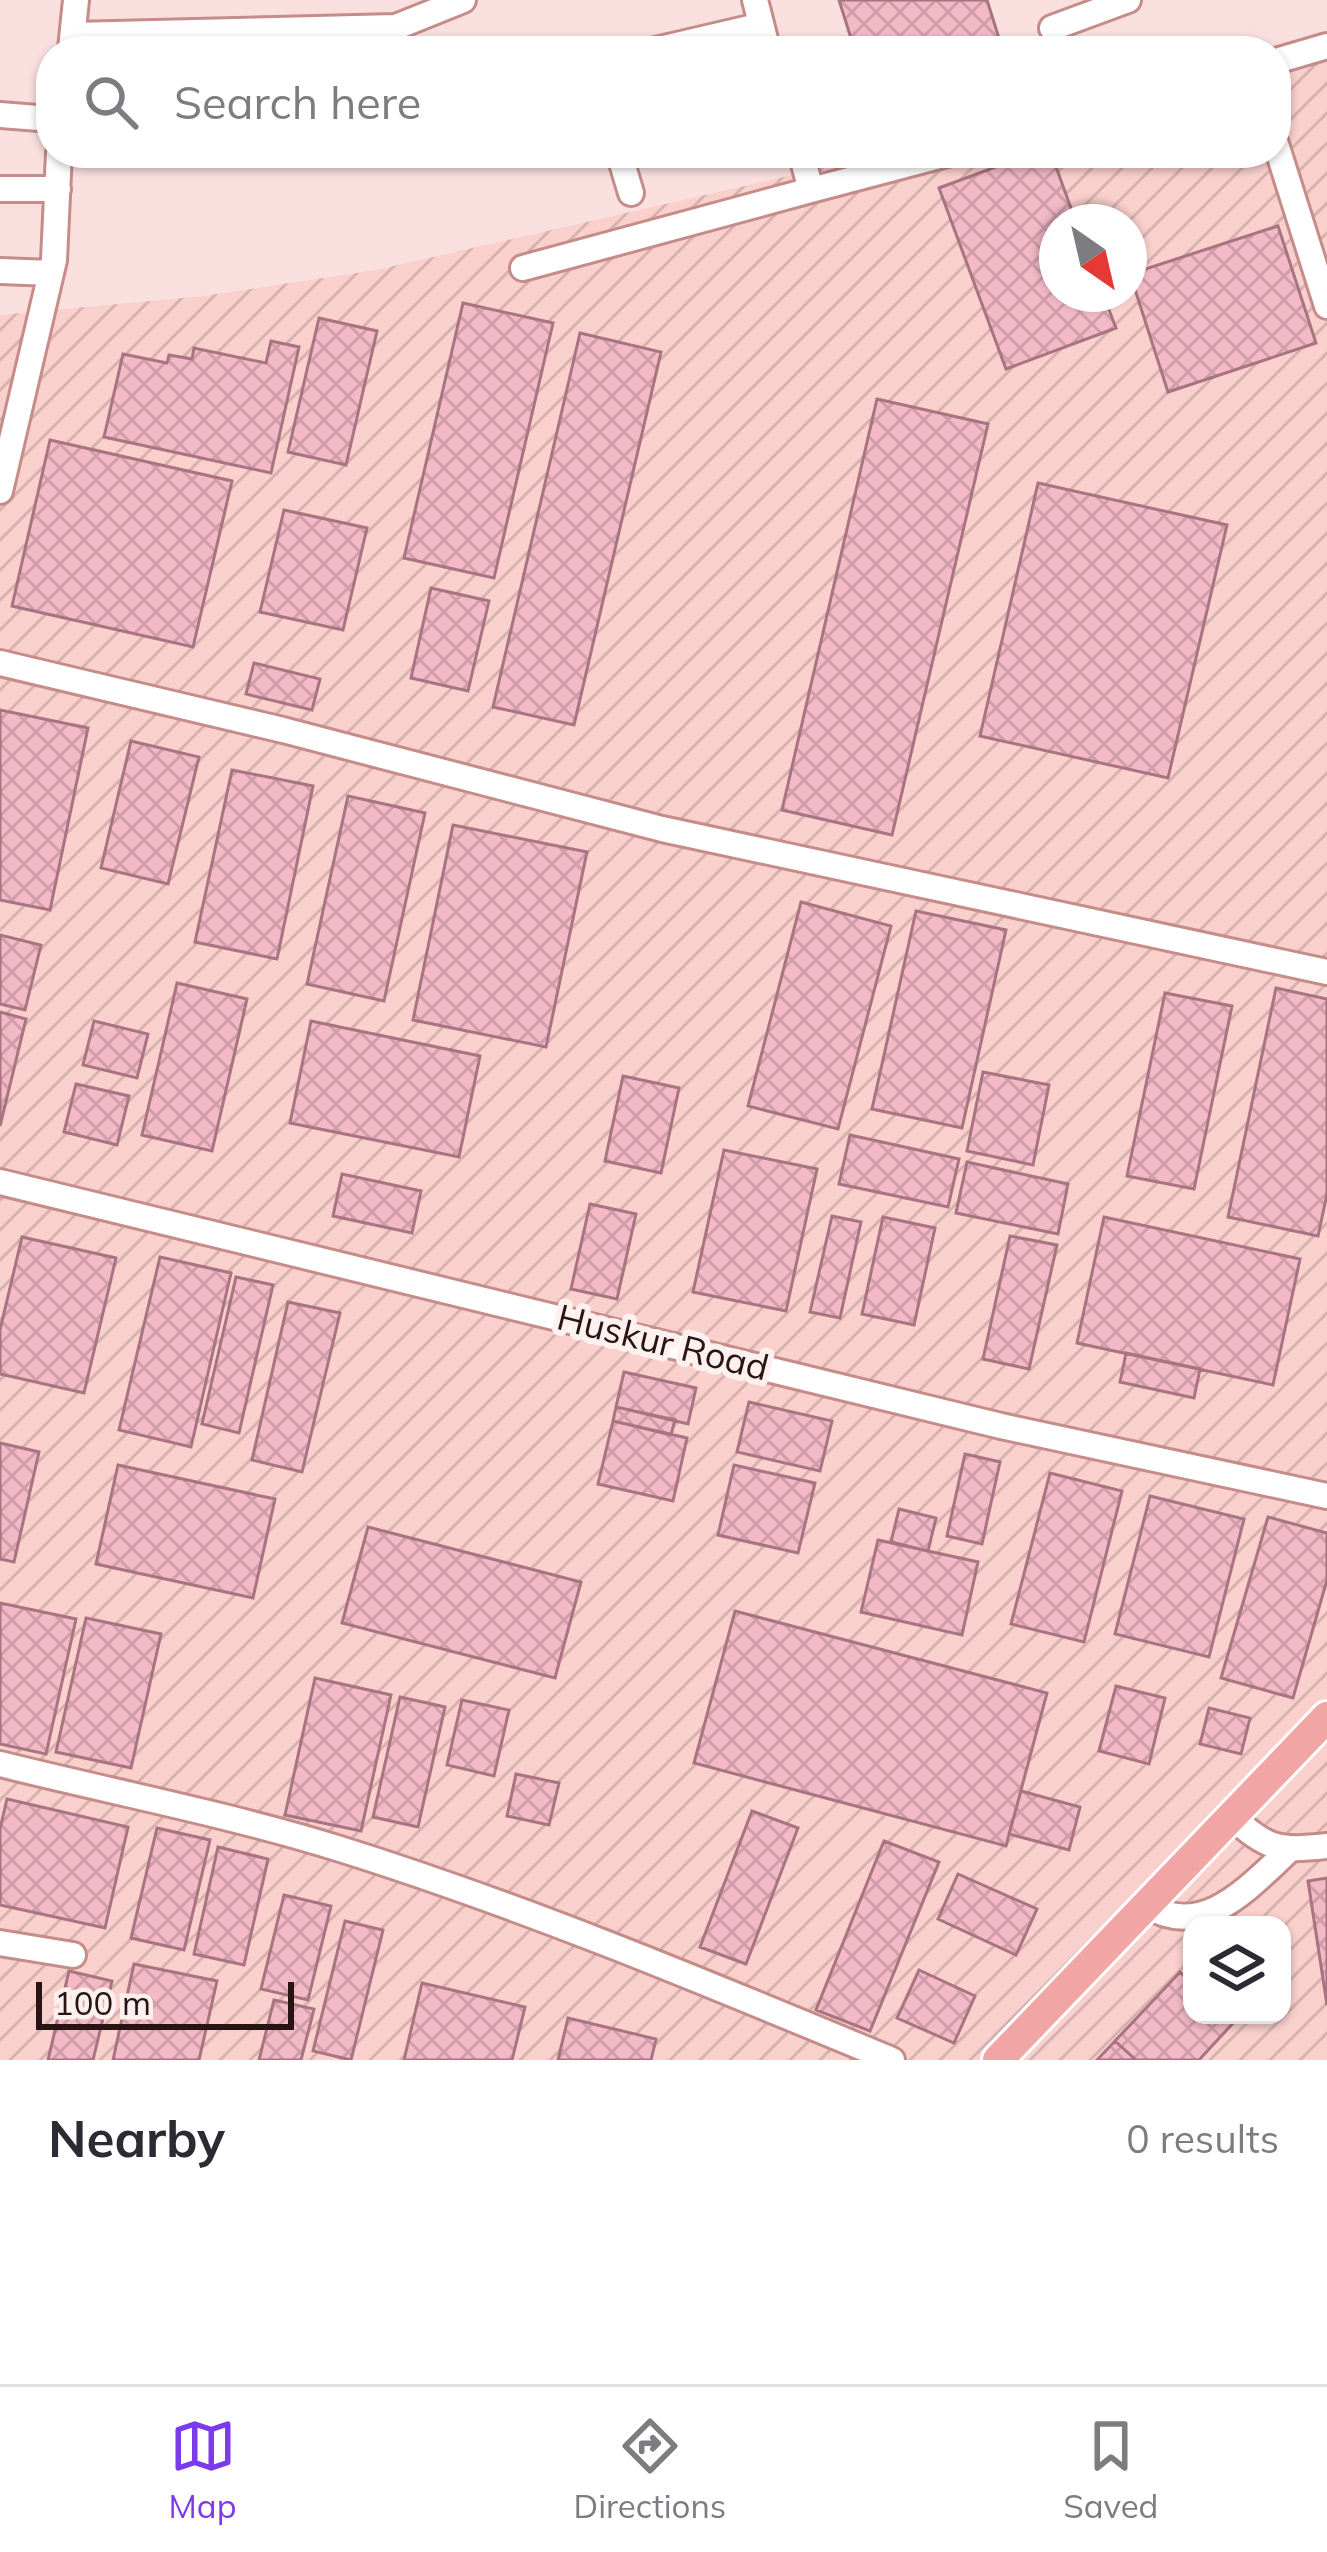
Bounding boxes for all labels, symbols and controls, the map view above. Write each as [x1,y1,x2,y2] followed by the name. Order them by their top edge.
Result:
[36,36,1291,168] search box
[78,69,144,135] icon: search
[174,74,421,130] text: Search here
[1039,204,1147,312] north arrow
[553,1294,773,1390] street label: Huskur Road
[1183,1916,1291,2024] map controls
[1183,1916,1291,2024] button: layers
[36,1976,294,2029] scale bar
[54,1982,151,2023] text: 100 m
[48,2106,225,2170] text: Nearby
[1126,2114,1279,2163] text: 0 results
[169,2413,236,2526] tab: Map
[574,2413,726,2526] tab: Directions
[1063,2413,1158,2526] tab: Saved

